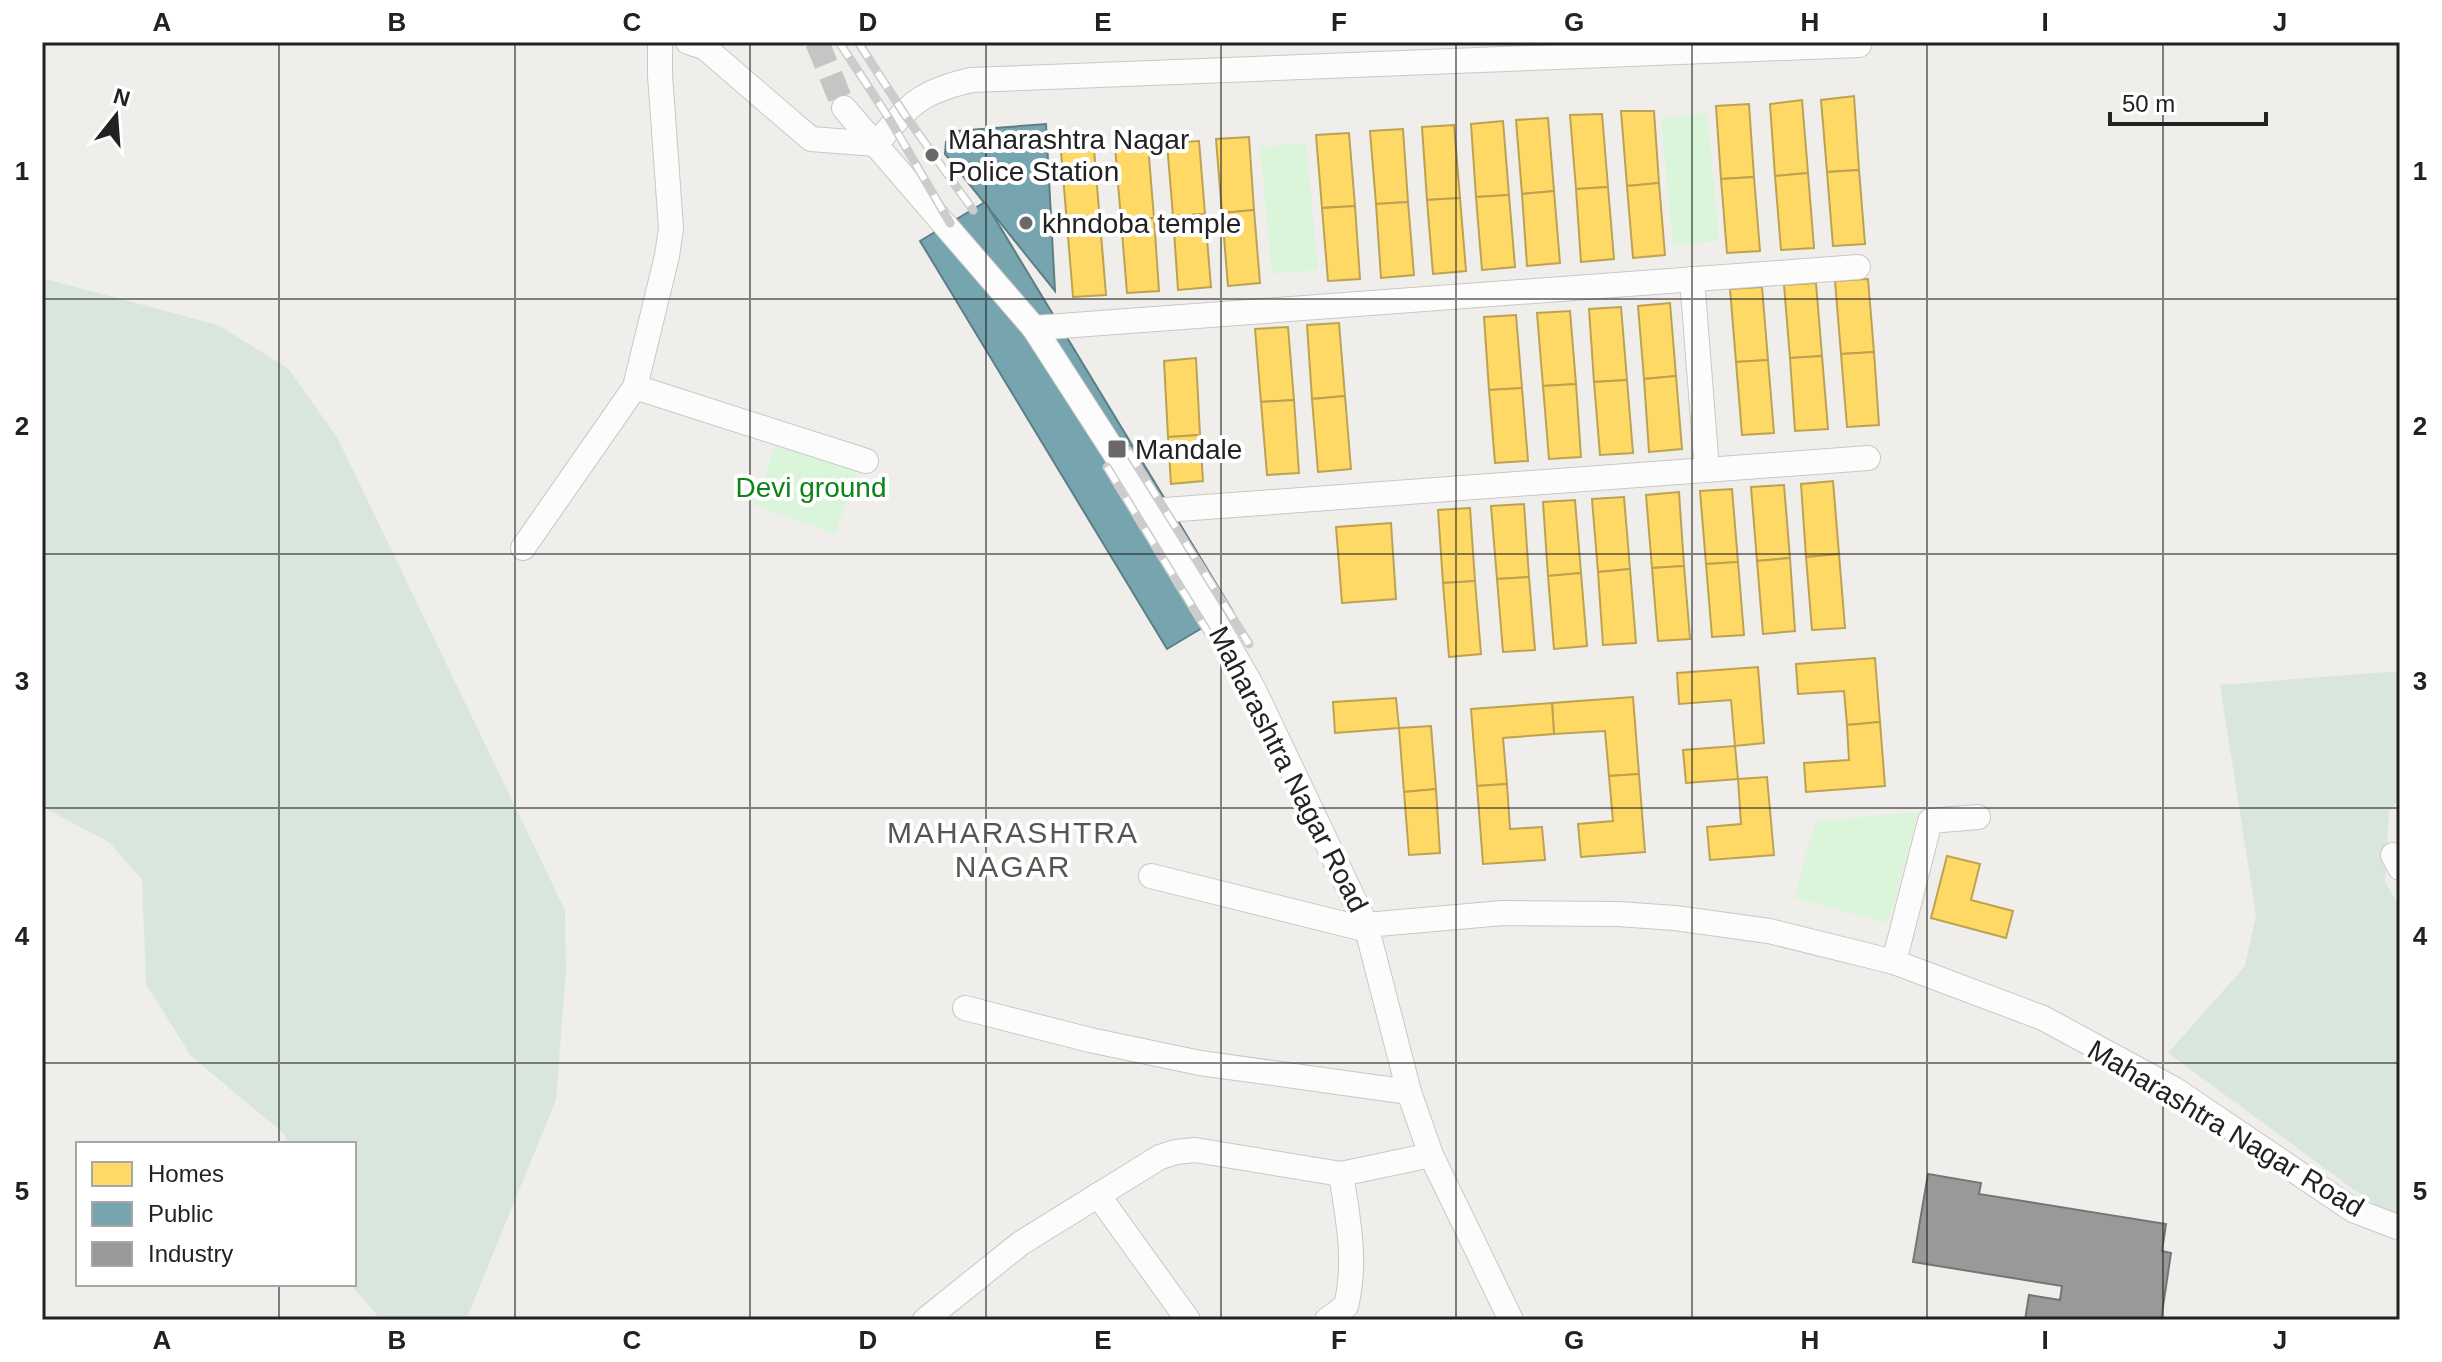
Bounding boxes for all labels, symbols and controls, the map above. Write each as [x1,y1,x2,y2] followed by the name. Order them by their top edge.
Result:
[153,7,172,37] text: A
[388,7,406,37] text: B
[623,7,642,37] text: C
[859,7,877,37] text: D
[1094,7,1112,37] text: E
[1331,7,1347,37] text: F
[1564,7,1584,37] text: G
[1801,7,1819,37] text: H
[2041,7,2049,37] text: I
[2273,7,2287,37] text: J
[76,76,156,156] north arrow
[2110,76,2266,126] scale bar
[110,83,133,112] text: N
[2122,90,2175,117] text: 50 m
[948,124,1189,187] place label: Maharashtra Nagar Police Station
[923,146,941,164] marker: Maharashtra Nagar Police Station
[15,156,29,186] text: 1
[2413,156,2427,186] text: 1
[1042,208,1241,239] place label: khndoba temple
[1017,214,1035,232] marker: khndoba temple
[15,411,29,441] text: 2
[2413,411,2427,441] text: 2
[1135,434,1242,465] place label: Mandale
[1106,438,1128,460] marker: Mandale
[736,472,886,503] park label: Devi ground
[1203,621,1374,917] street label: Maharashtra Nagar Road
[15,666,29,696] text: 3
[2413,666,2427,696] text: 3
[887,816,1139,883] district label: MAHARASHTRA NAGAR
[15,921,30,951] text: 4
[2413,921,2428,951] text: 4
[2082,1034,2369,1223] street label: Maharashtra Nagar Road
[76,1142,356,1286] legend
[148,1160,224,1187] text: Homes
[15,1176,29,1206] text: 5
[2413,1176,2427,1206] text: 5
[148,1200,213,1227] text: Public
[148,1240,233,1267] text: Industry
[153,1325,172,1355] text: A
[388,1325,406,1355] text: B
[623,1325,642,1355] text: C
[859,1325,877,1355] text: D
[1094,1325,1112,1355] text: E
[1331,1325,1347,1355] text: F
[1564,1325,1584,1355] text: G
[1801,1325,1819,1355] text: H
[2041,1325,2049,1355] text: I
[2273,1325,2287,1355] text: J

